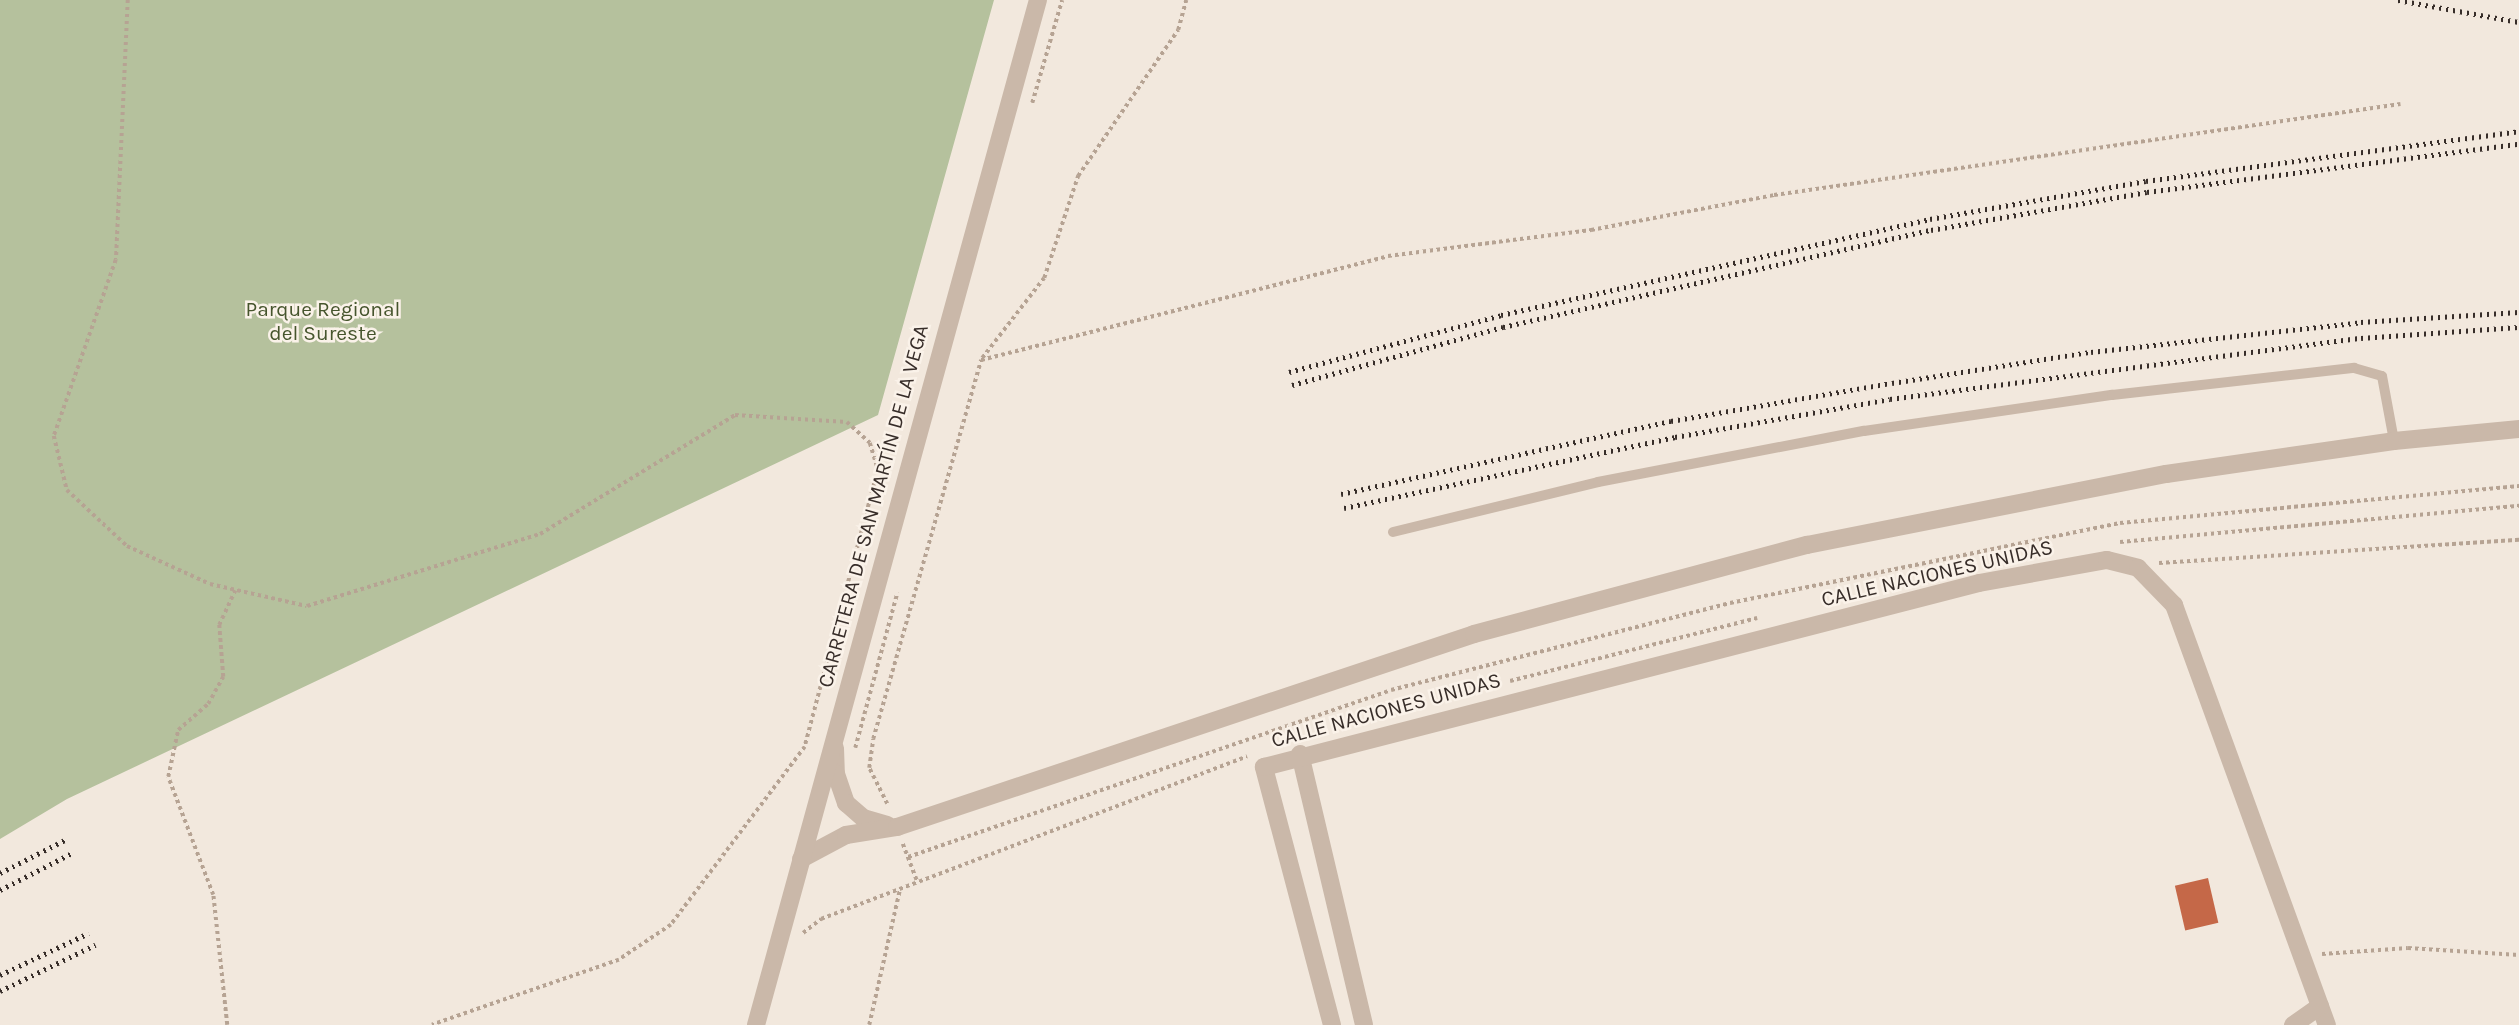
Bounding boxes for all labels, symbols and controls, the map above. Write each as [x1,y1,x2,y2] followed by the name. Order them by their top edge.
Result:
[246,296,400,346] park label: Parque Regional del Sureste
[812,322,934,690] street label: CARRETERA DE SAN MARTÍN DE LA VEGA
[1819,534,2055,612] street label: CALLE NACIONES UNIDAS
[1269,667,1503,753] street label: CALLE NACIONES UNIDAS

